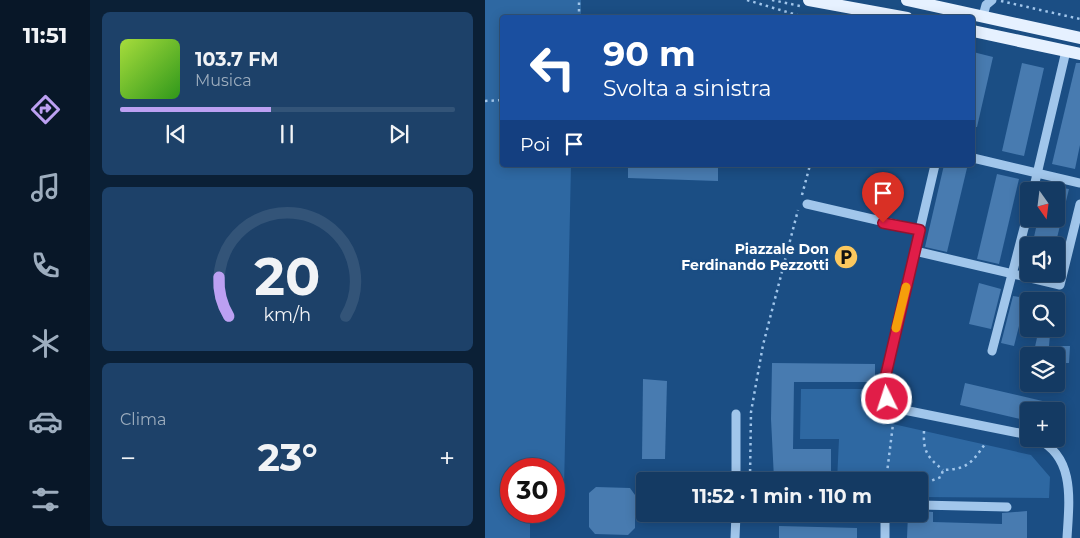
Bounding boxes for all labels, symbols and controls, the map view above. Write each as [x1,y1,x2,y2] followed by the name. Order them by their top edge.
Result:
[23,22,67,49] text: 11:51
[603,32,696,75] text: 90 m
[520,35,585,100] icon: left
[195,48,279,71] text: 103.7 FM
[195,71,252,90] text: Musica
[603,75,771,102] text: Svolta a sinistra
[28,92,63,127] icon: directions
[162,120,190,148] icon: previous
[273,120,301,148] icon: pause
[385,120,413,148] icon: next
[560,130,588,158] icon: arrive
[520,133,550,156] text: Poi
[28,170,63,205] icon: music
[862,172,904,223] pin
[869,179,897,207] icon: arrive
[1020,182,1065,228] north arrow
[1020,182,1065,447] map controls
[1020,237,1065,282] button: sound
[681,240,829,274] place label: Piazzale Don Ferdinando Pezzotti
[833,244,859,270] parking icon: Piazzale Don Ferdinando Pezzotti
[255,245,321,308] text: 20
[28,248,63,283] icon: phone
[1020,292,1065,337] button: search
[264,304,311,325] text: km/h
[28,326,63,361] icon: climate
[1020,347,1065,392] button: layers
[860,372,912,424] position arrow
[1020,402,1065,447] button: +
[28,404,63,439] icon: car
[120,410,166,429] text: Clima
[257,434,318,481] text: 23°
[120,441,136,475] text: −
[439,441,455,475] text: +
[500,458,565,523] speed limit sign: 30
[28,482,63,517] icon: filters
[692,485,872,508] text: 11:52 · 1 min · 110 m

